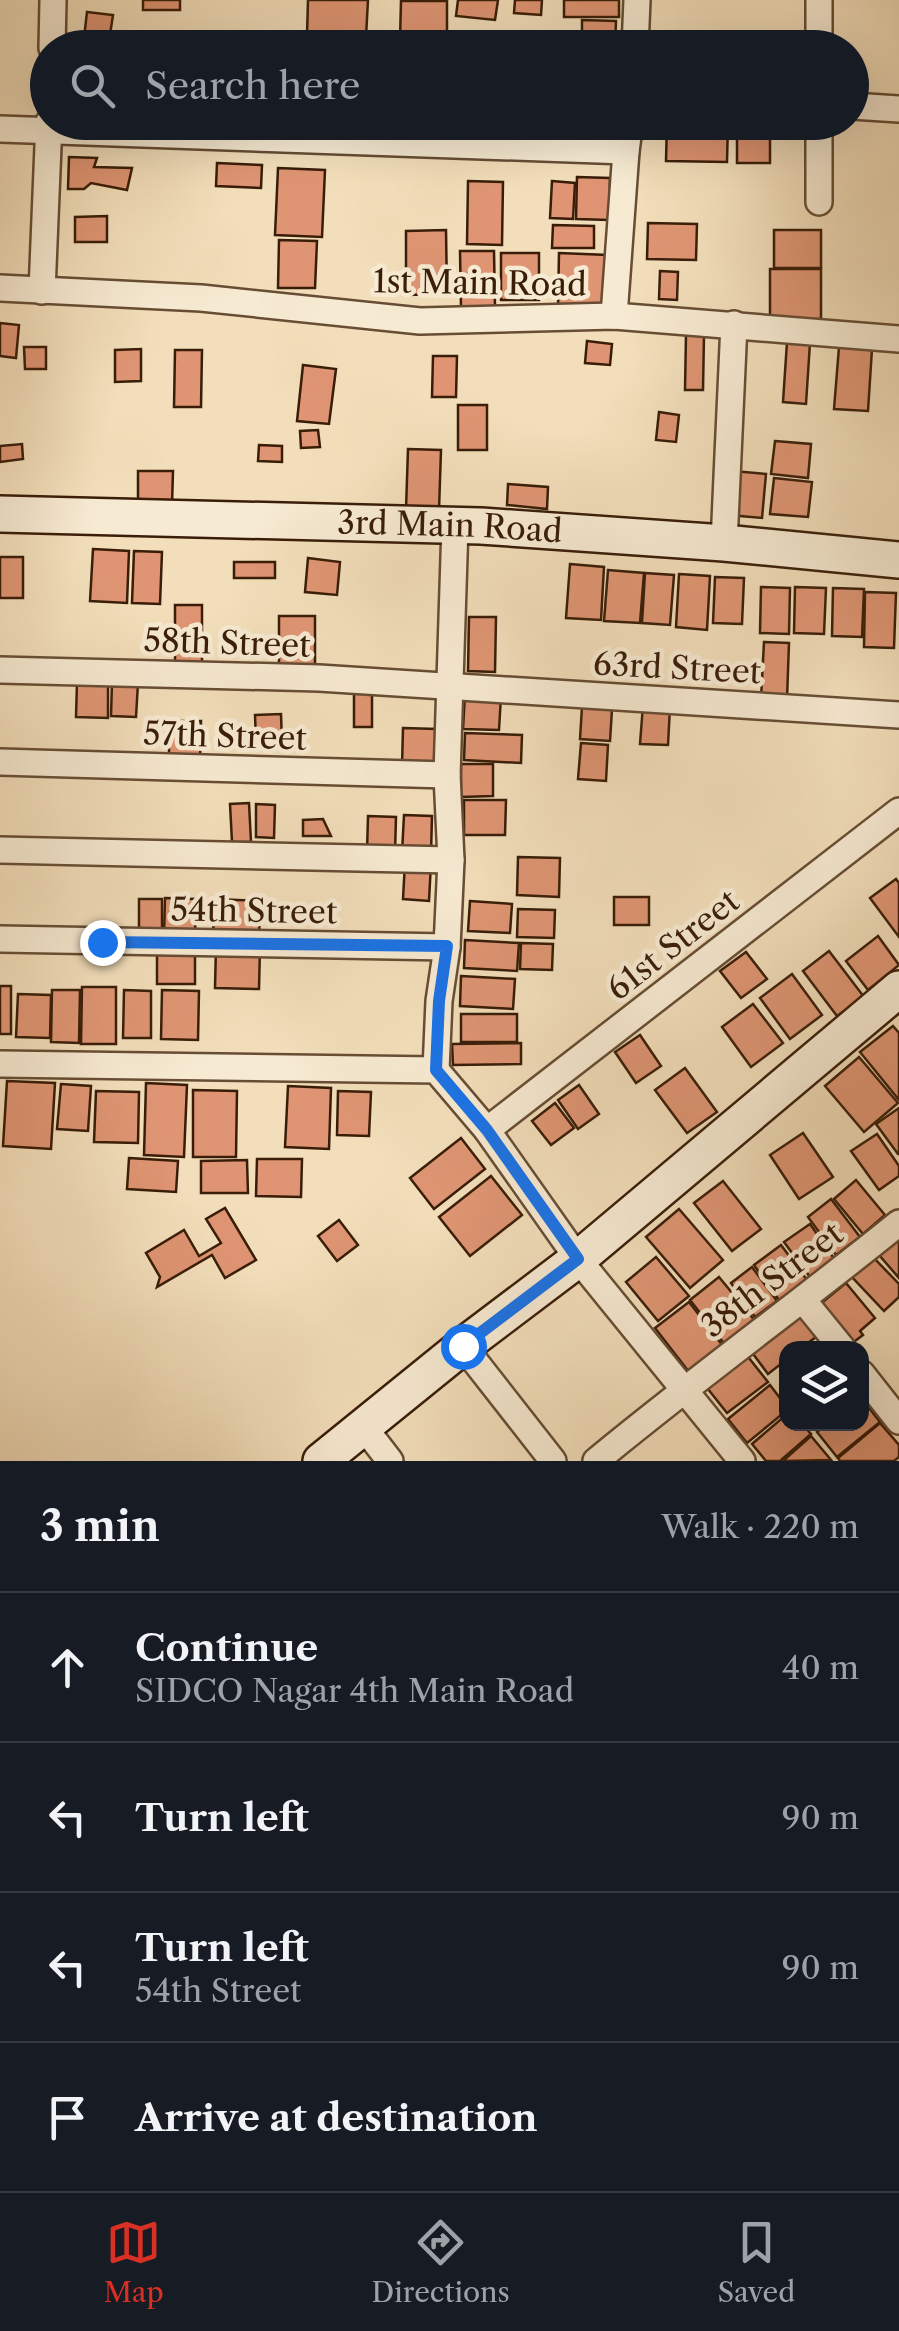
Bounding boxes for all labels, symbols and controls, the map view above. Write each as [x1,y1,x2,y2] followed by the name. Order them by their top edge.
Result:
[30,30,869,140] search box
[65,58,120,113] icon: search
[145,62,360,109] text: Search here
[373,261,587,304] street label: 1st Main Road
[337,502,564,551] street label: 3rd Main Road
[143,620,312,665] street label: 58th Street
[592,644,763,691] street label: 63rd Street
[143,713,308,758] street label: 57th Street
[599,881,747,1008] street label: 61st Street
[170,890,338,931] street label: 54th Street
[80,920,126,966] route end
[693,1213,851,1345] street label: 38th Street
[441,1324,487,1370] route start
[779,1341,869,1431] map controls
[779,1341,869,1431] button: layers
[40,1500,160,1552] text: 3 min
[661,1507,859,1546] text: Walk · 220 m
[135,1624,318,1671] text: Continue
[40,1640,95,1695] icon: ahead
[782,1648,859,1687] text: 40 m
[135,1671,574,1710] text: SIDCO Nagar 4th Main Road
[40,1790,95,1845] icon: left
[135,1794,309,1841] text: Turn left
[782,1798,859,1837] text: 90 m
[135,1924,309,1971] text: Turn left
[40,1940,95,1995] icon: left
[782,1948,859,1987] text: 90 m
[135,1971,301,2010] text: 54th Street
[40,2090,95,2145] icon: arrive
[135,2094,538,2141] text: Arrive at destination
[104,2215,164,2309] tab: Map
[371,2215,510,2309] tab: Directions
[717,2215,795,2309] tab: Saved

